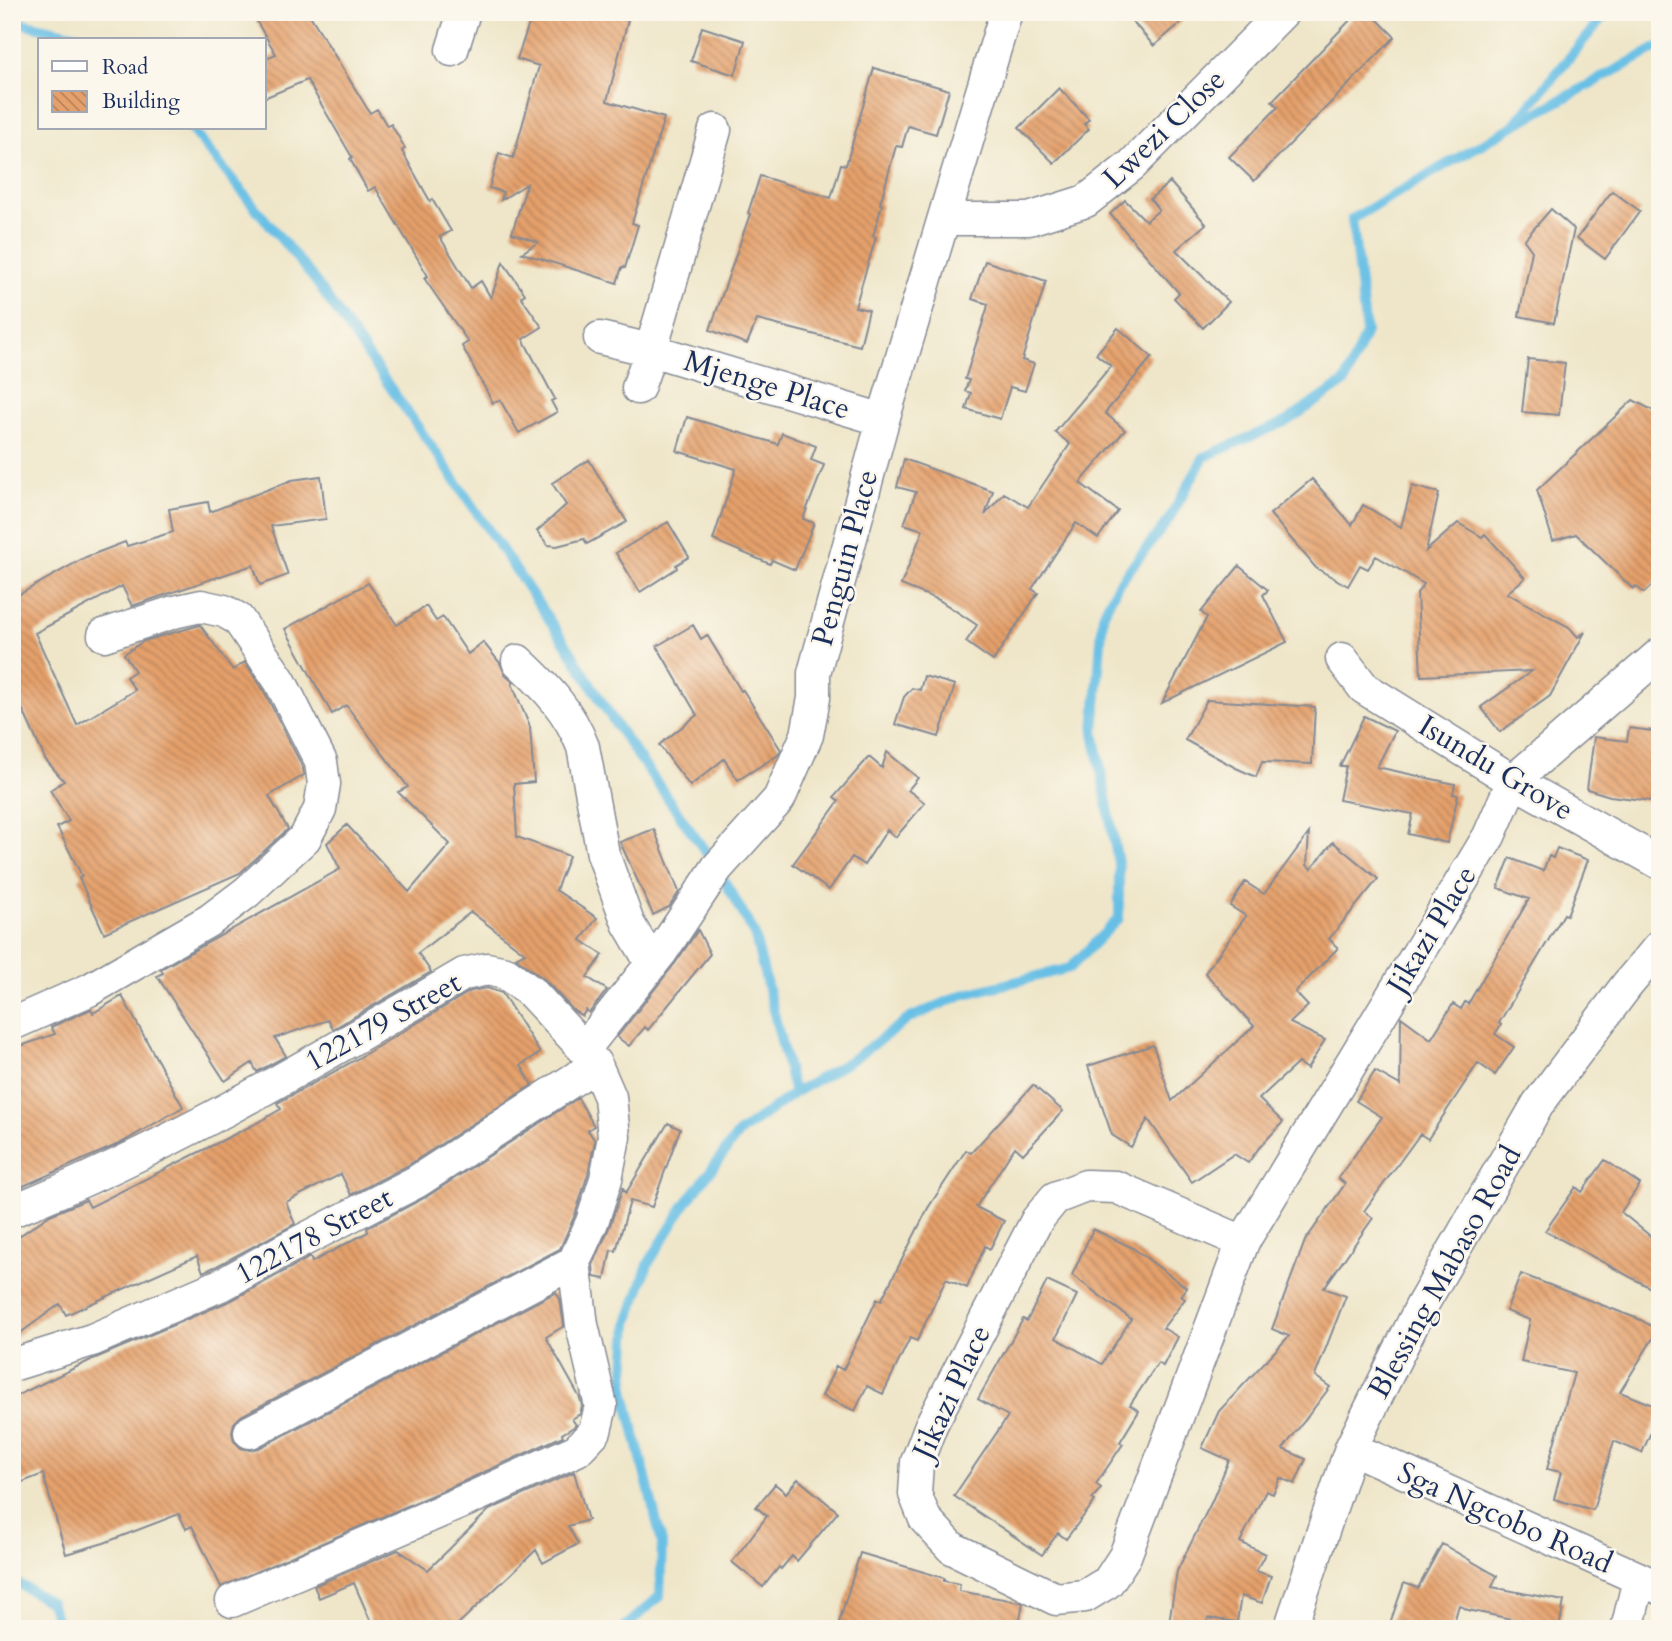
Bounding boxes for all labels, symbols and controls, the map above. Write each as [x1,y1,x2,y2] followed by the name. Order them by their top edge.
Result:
[38,38,266,130] legend
[102,53,148,82] text: Road
[1094,60,1234,198] street label: Lwezi Close
[102,87,180,116] text: Building
[679,340,855,430] street label: Mjenge Place
[802,465,888,651] street label: Penguin Place
[1411,706,1581,830] street label: Isundu Grove
[1376,858,1486,1005] street label: Jikazi Place
[298,962,469,1082] street label: 122179 Street
[1359,1138,1531,1406] street label: Blessing Mabaso Road
[228,1177,400,1295] street label: 122178 Street
[901,1318,1001,1469] street label: Jikazi Place
[1391,1452,1619,1584] street label: Sga Ngcobo Road

